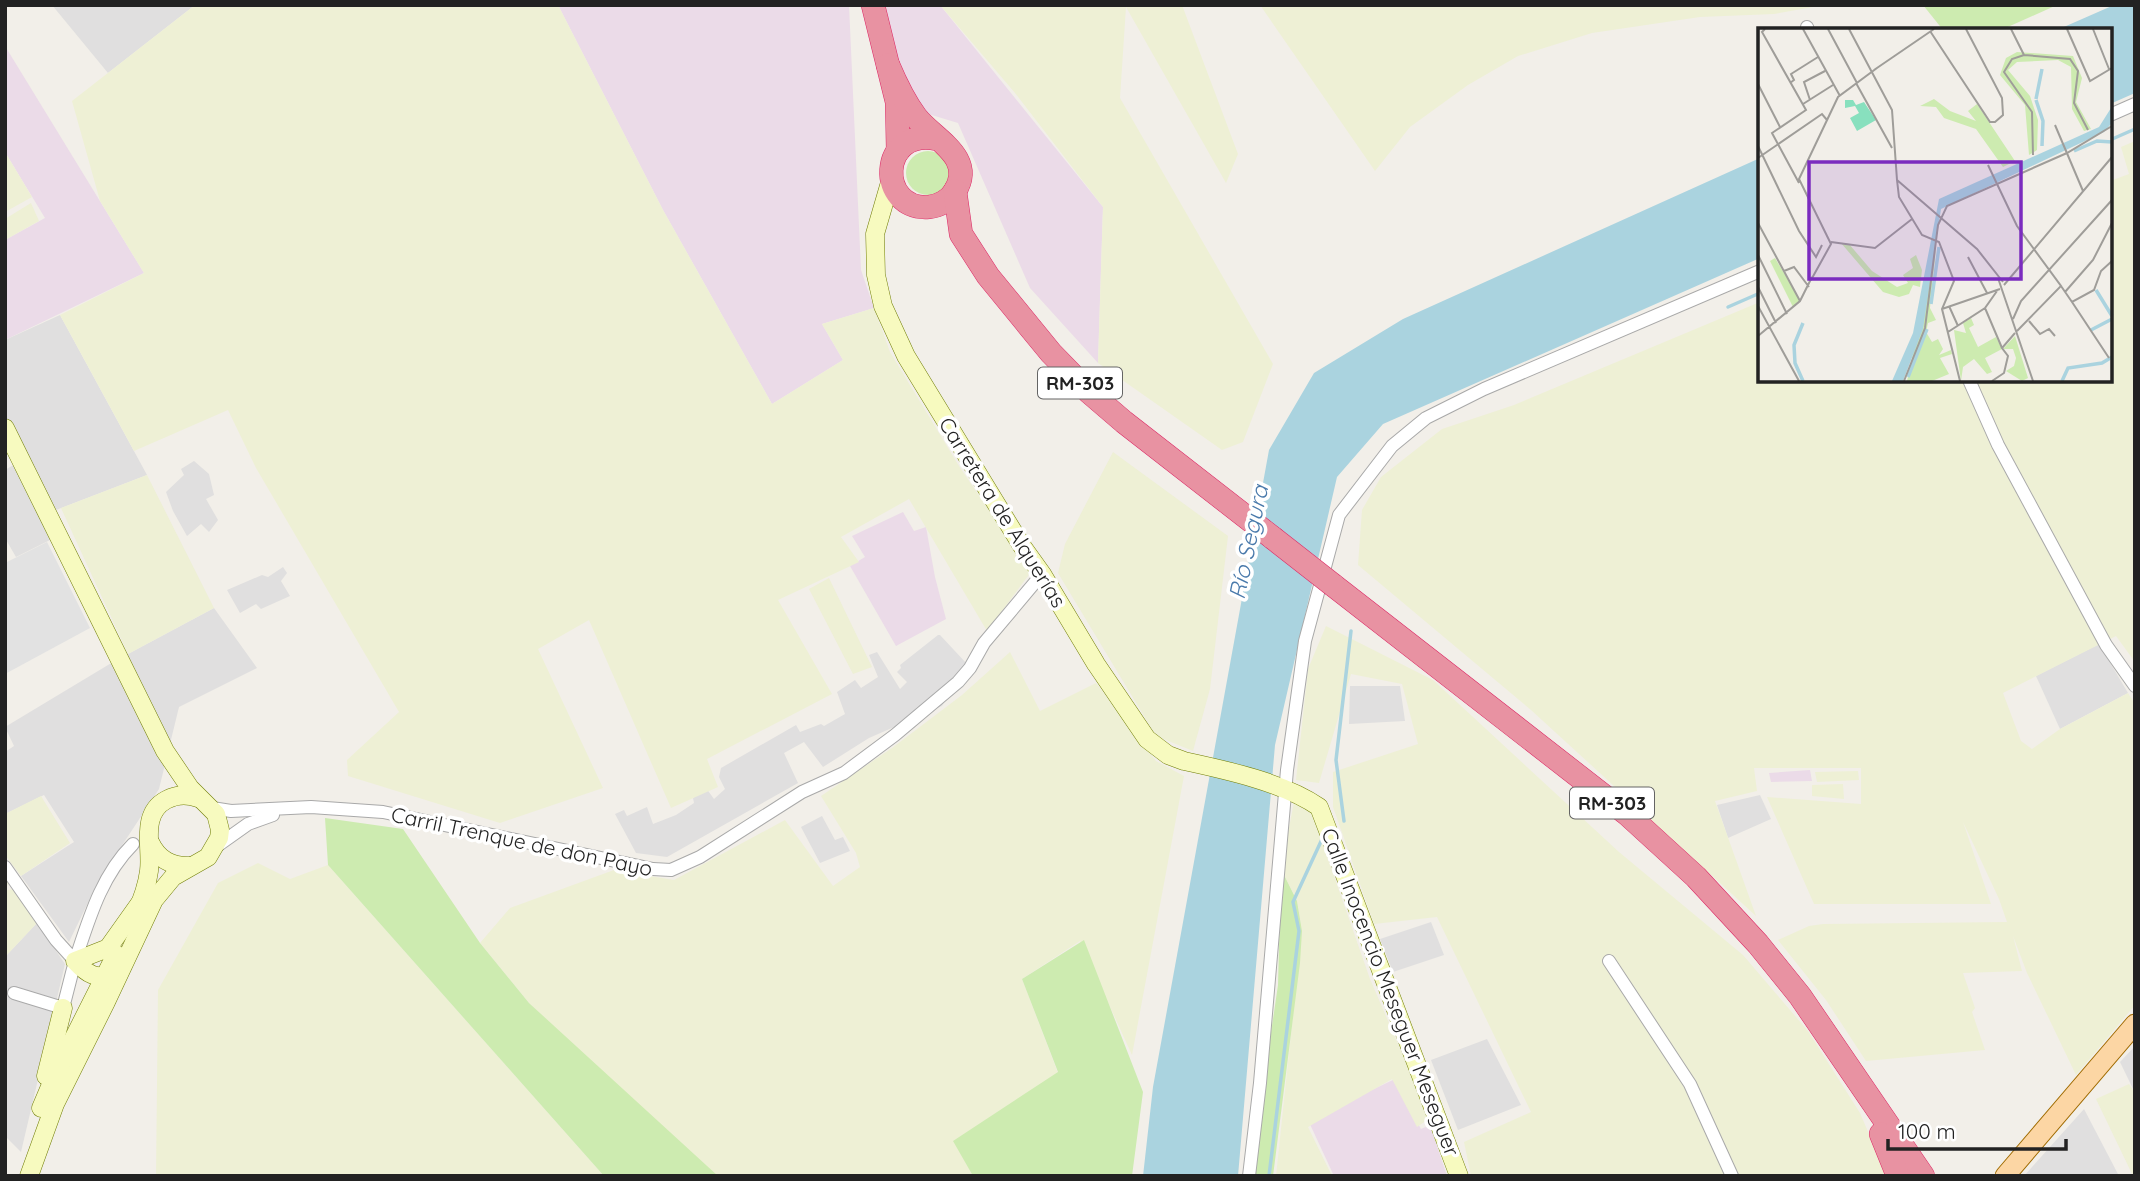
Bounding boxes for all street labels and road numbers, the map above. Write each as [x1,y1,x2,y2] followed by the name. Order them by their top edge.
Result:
[1038,368,1122,398] road number: RM-303
[934,412,1072,612] street label: Carretera de Alquerías
[1570,788,1654,818] road number: RM-303
[389,801,655,881] street label: Carril Trenque de don Payo
[1316,824,1466,1160] street label: Calle Inocencio Meseguer Meseguer

